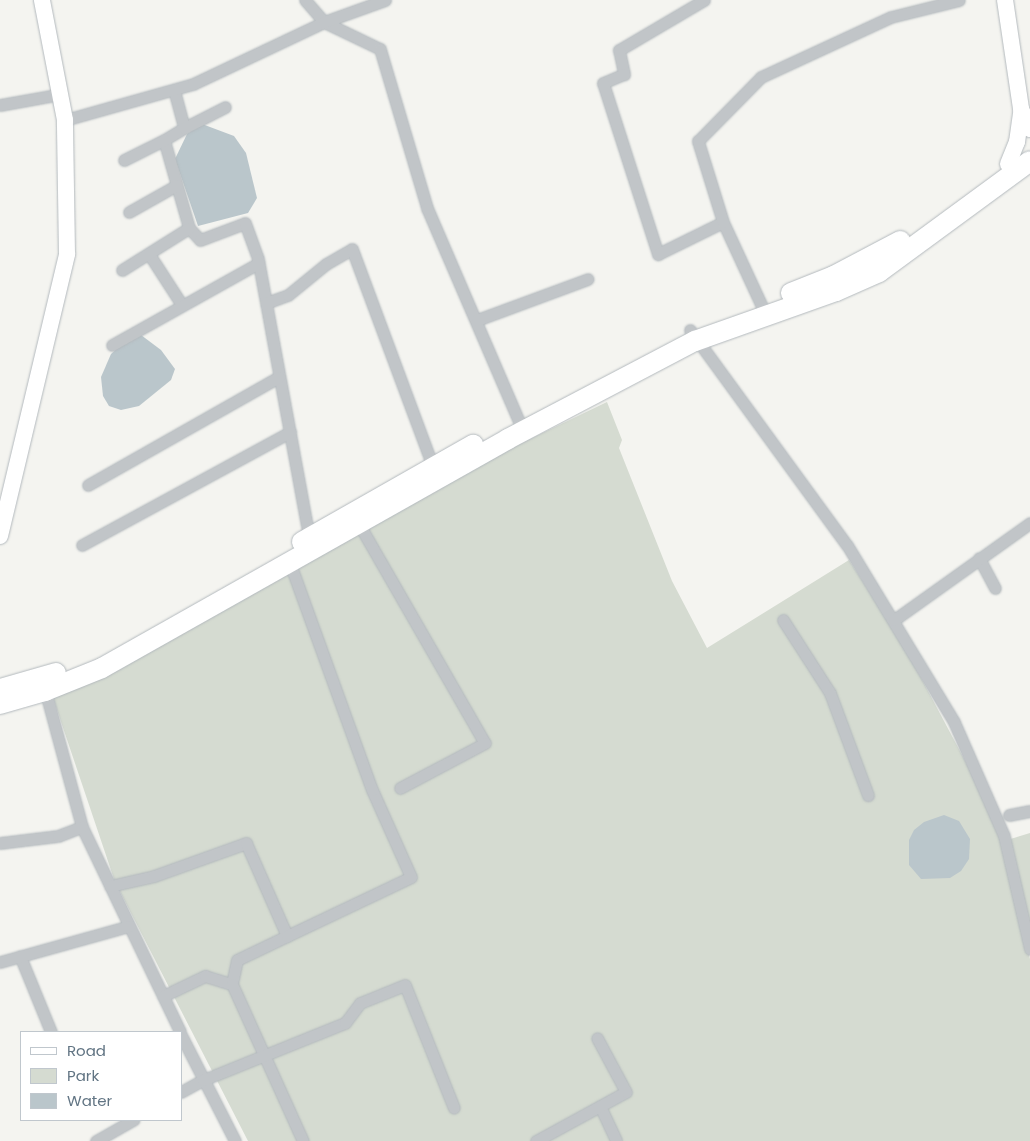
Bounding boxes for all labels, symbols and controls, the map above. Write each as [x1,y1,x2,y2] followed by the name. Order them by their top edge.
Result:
[20,1031,182,1121] legend
[67,1040,106,1061] text: Road
[67,1065,99,1086] text: Park
[67,1090,112,1111] text: Water

